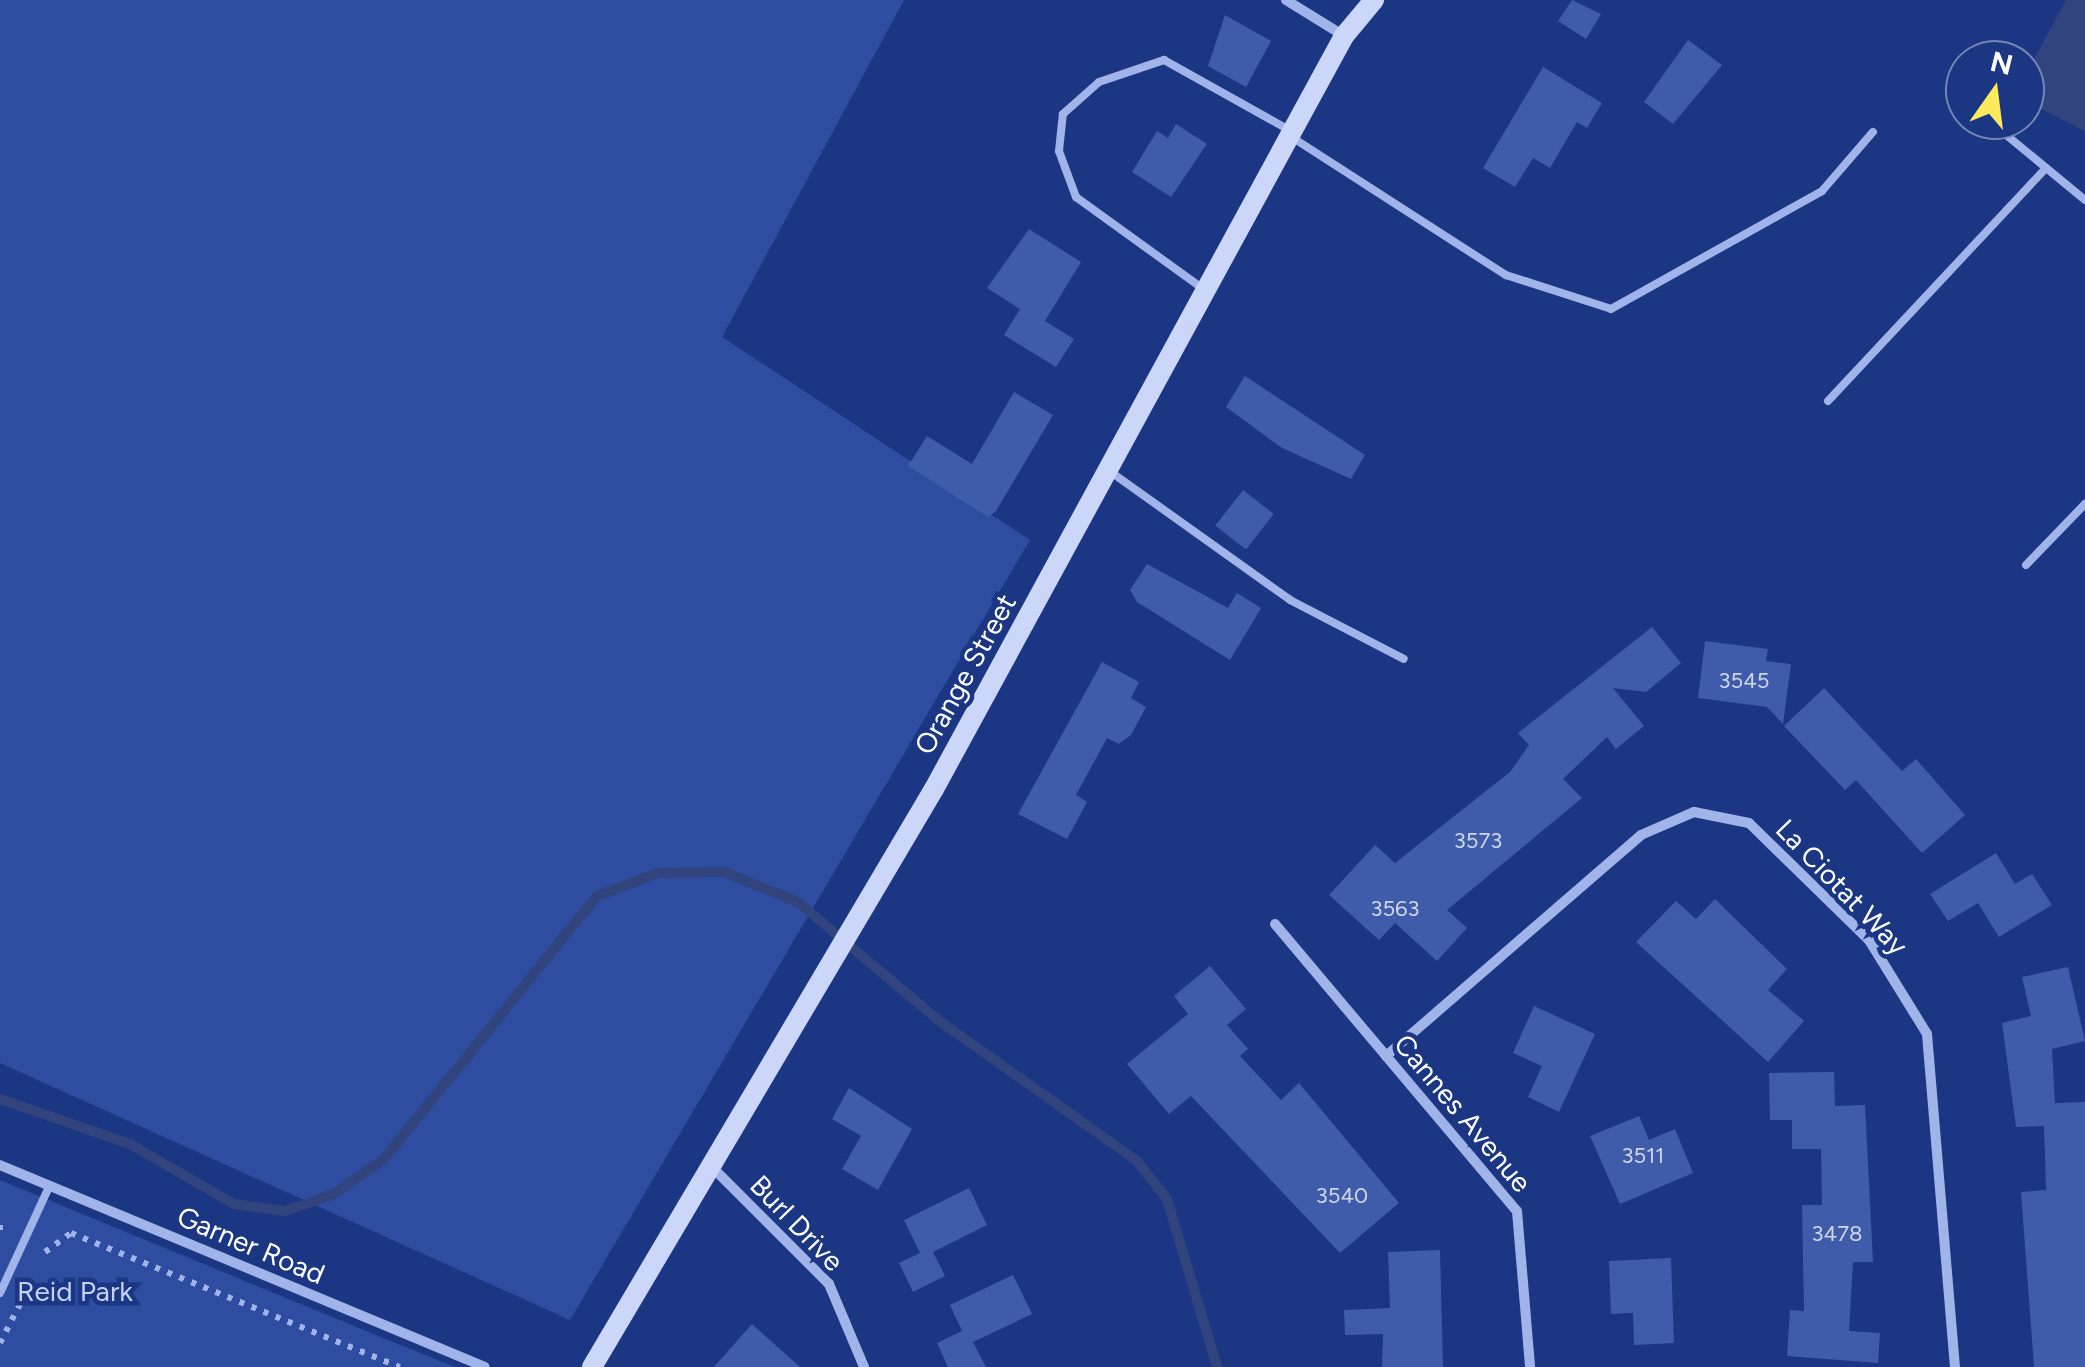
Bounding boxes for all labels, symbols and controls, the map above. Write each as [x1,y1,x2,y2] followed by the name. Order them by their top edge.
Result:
[1945,40,2045,140] north arrow
[1987,44,2016,82] text: N
[907,588,1023,760] street label: Orange Street
[1719,668,1769,694] house number: 3545
[1769,812,1915,962] street label: La Ciotat Way
[1454,828,1502,854] house number: 3573
[1370,896,1420,922] house number: 3563
[1387,1027,1539,1199] street label: Cannes Avenue
[1622,1143,1664,1169] house number: 3511
[743,1168,851,1278] street label: Burl Drive
[1316,1183,1368,1209] house number: 3540
[172,1199,330,1291] street label: Garner Road
[1812,1221,1862,1247] house number: 3478
[17,1274,133,1308] park label: Reid Park

